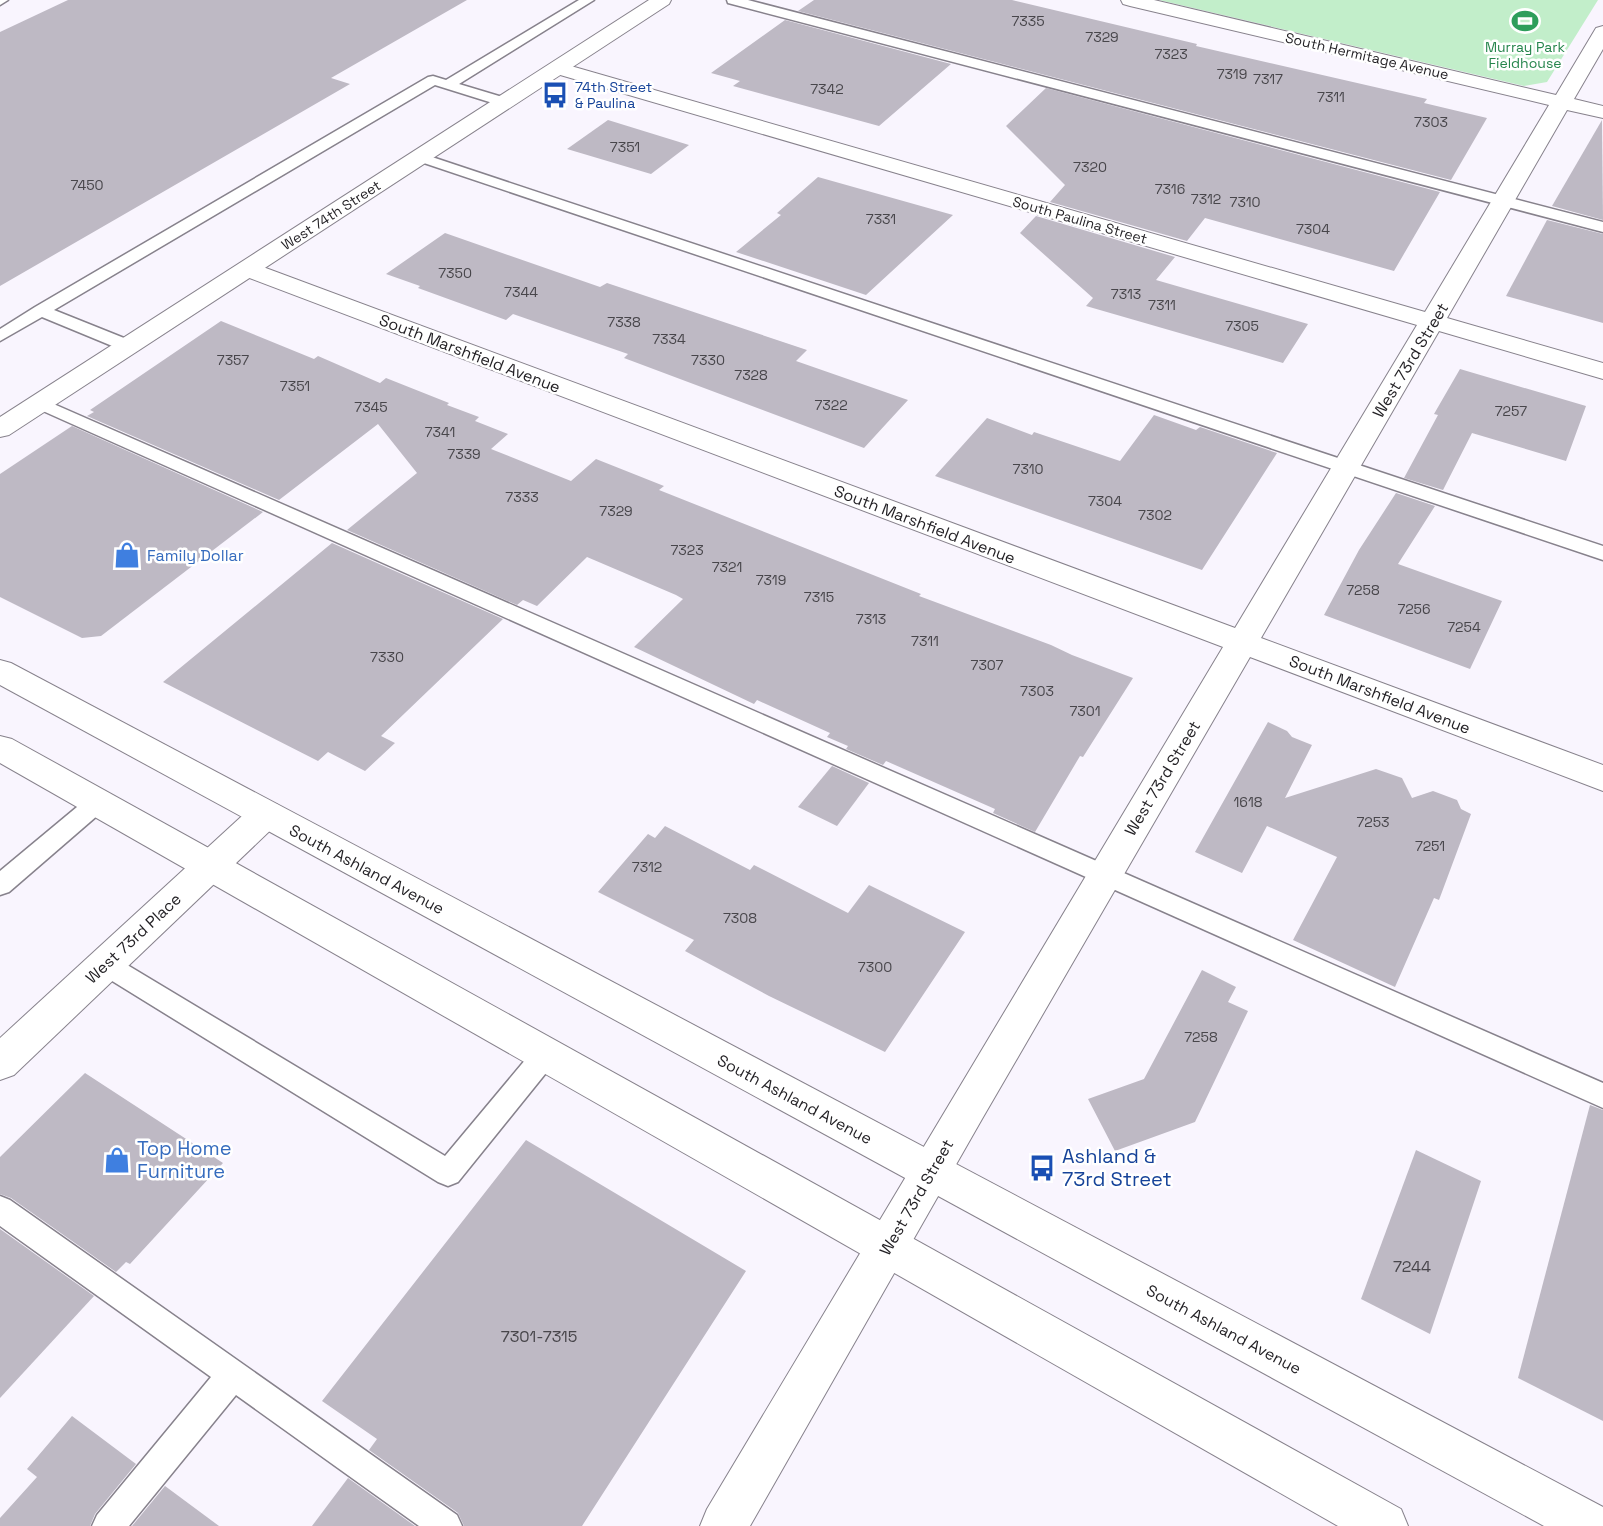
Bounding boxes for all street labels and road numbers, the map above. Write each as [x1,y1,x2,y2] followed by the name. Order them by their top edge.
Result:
[1284,28,1450,84] street label: South Hermitage Avenue
[278,176,384,254] street label: West 74th Street
[1011,192,1149,248] street label: South Paulina Street
[1368,299,1453,422] street label: West 73rd Street
[376,309,563,398] street label: South Marshfield Avenue
[831,480,1018,569] street label: South Marshfield Avenue
[1286,650,1473,739] street label: South Marshfield Avenue
[1120,717,1205,840] street label: West 73rd Street
[286,820,448,919] street label: South Ashland Avenue
[81,889,186,988] street label: West 73rd Place
[714,1050,876,1149] street label: South Ashland Avenue
[875,1135,958,1259] street label: West 73rd Street
[1143,1280,1305,1379] street label: South Ashland Avenue

